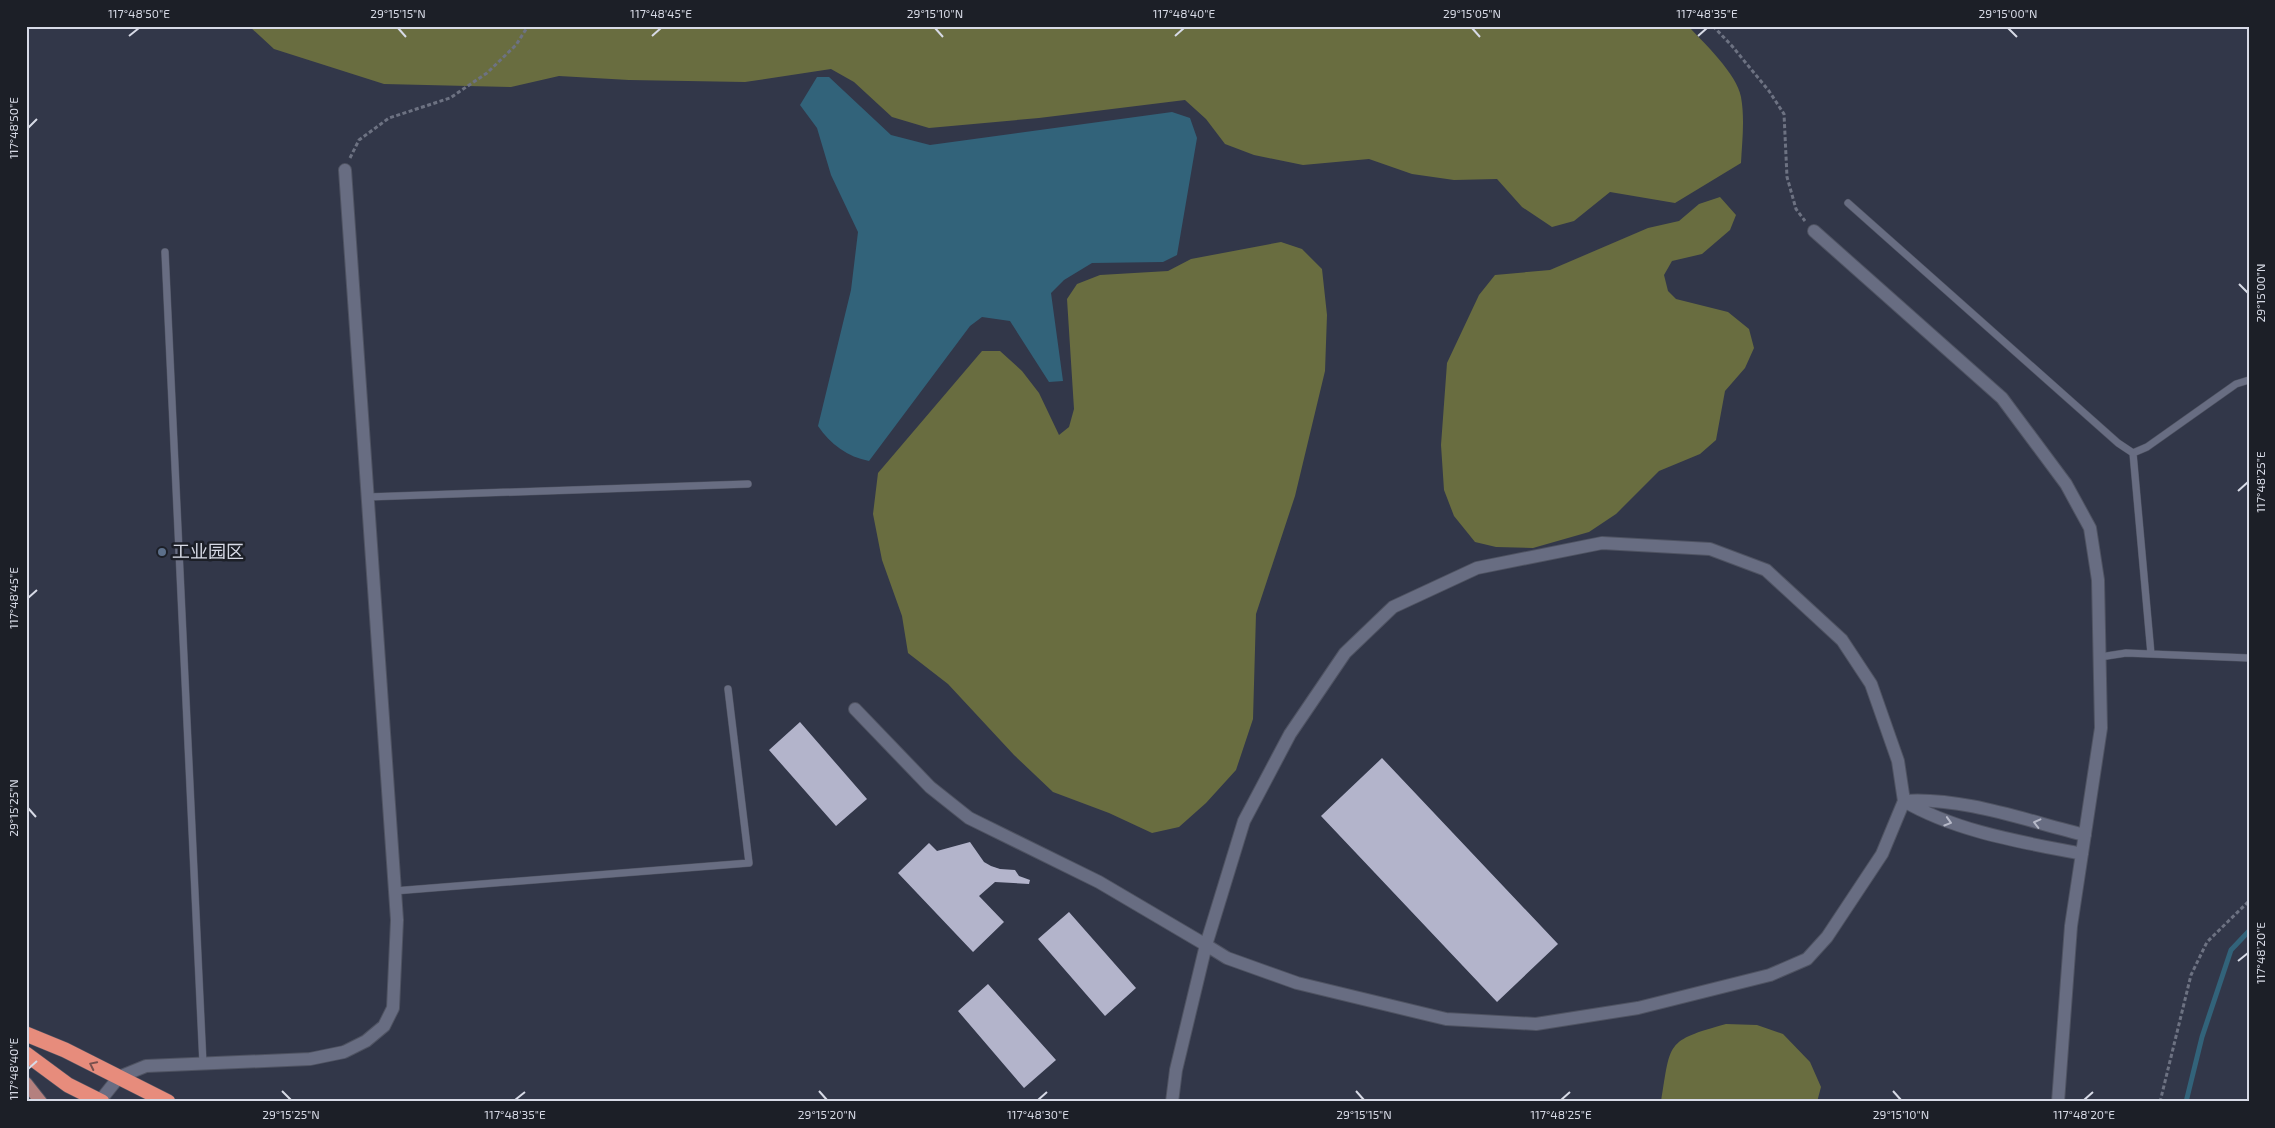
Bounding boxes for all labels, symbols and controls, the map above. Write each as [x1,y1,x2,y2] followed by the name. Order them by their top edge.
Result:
[108,6,170,20] text: 117°48'50"E
[370,6,426,20] text: 29°15'15"N
[630,6,692,20] text: 117°48'45"E
[907,6,963,20] text: 29°15'10"N
[1153,6,1216,20] text: 117°48'40"E
[1443,6,1501,20] text: 29°15'05"N
[1676,6,1738,20] text: 117°48'35"E
[1979,6,2037,20] text: 29°15'00"N
[6,97,20,159] text: 117°48'50"E
[2253,264,2267,322] text: 29°15'00"N
[2253,451,2267,513] text: 117°48'25"E
[172,540,244,562] place label: 工业园区
[156,546,168,558] marker: 工业园区
[6,567,20,629] text: 117°48'45"E
[6,779,20,837] text: 29°15'25"N
[1943,816,1952,826] one-way arrow
[2034,819,2042,829] one-way arrow
[2253,922,2267,984] text: 117°48'20"E
[6,1037,20,1100] text: 117°48'40"E
[90,1061,99,1071] one-way arrow
[262,1107,320,1121] text: 29°15'25"N
[484,1107,546,1121] text: 117°48'35"E
[798,1107,856,1121] text: 29°15'20"N
[1007,1107,1069,1121] text: 117°48'30"E
[1336,1107,1392,1121] text: 29°15'15"N
[1530,1107,1592,1121] text: 117°48'25"E
[1873,1107,1929,1121] text: 29°15'10"N
[2053,1107,2115,1121] text: 117°48'20"E

